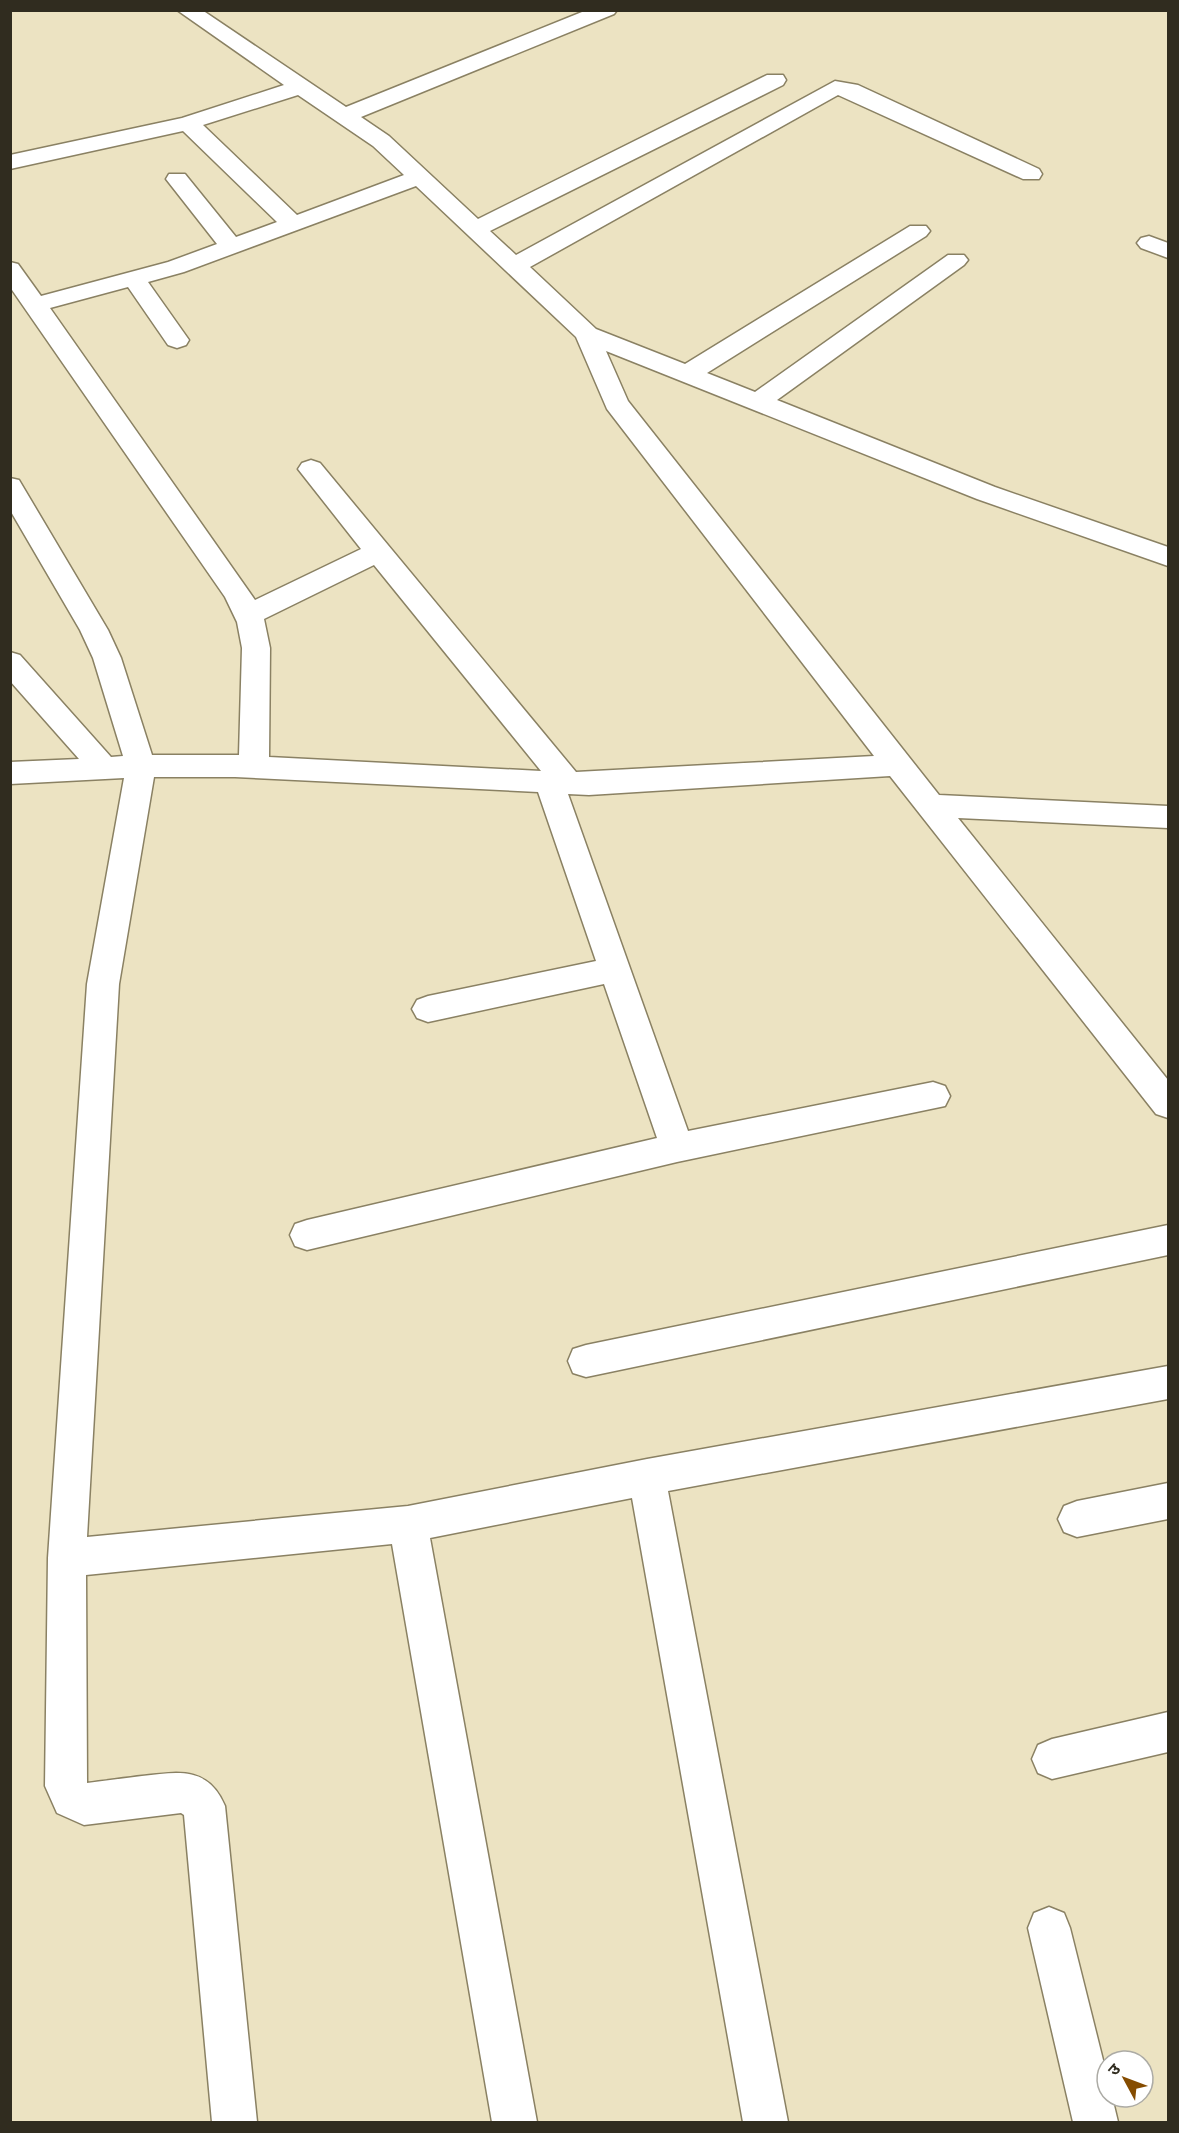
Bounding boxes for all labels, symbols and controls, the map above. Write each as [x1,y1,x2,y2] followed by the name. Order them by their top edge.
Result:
[1095,2049,1155,2109] north arrow
[1103,2059,1125,2079] text: उ

